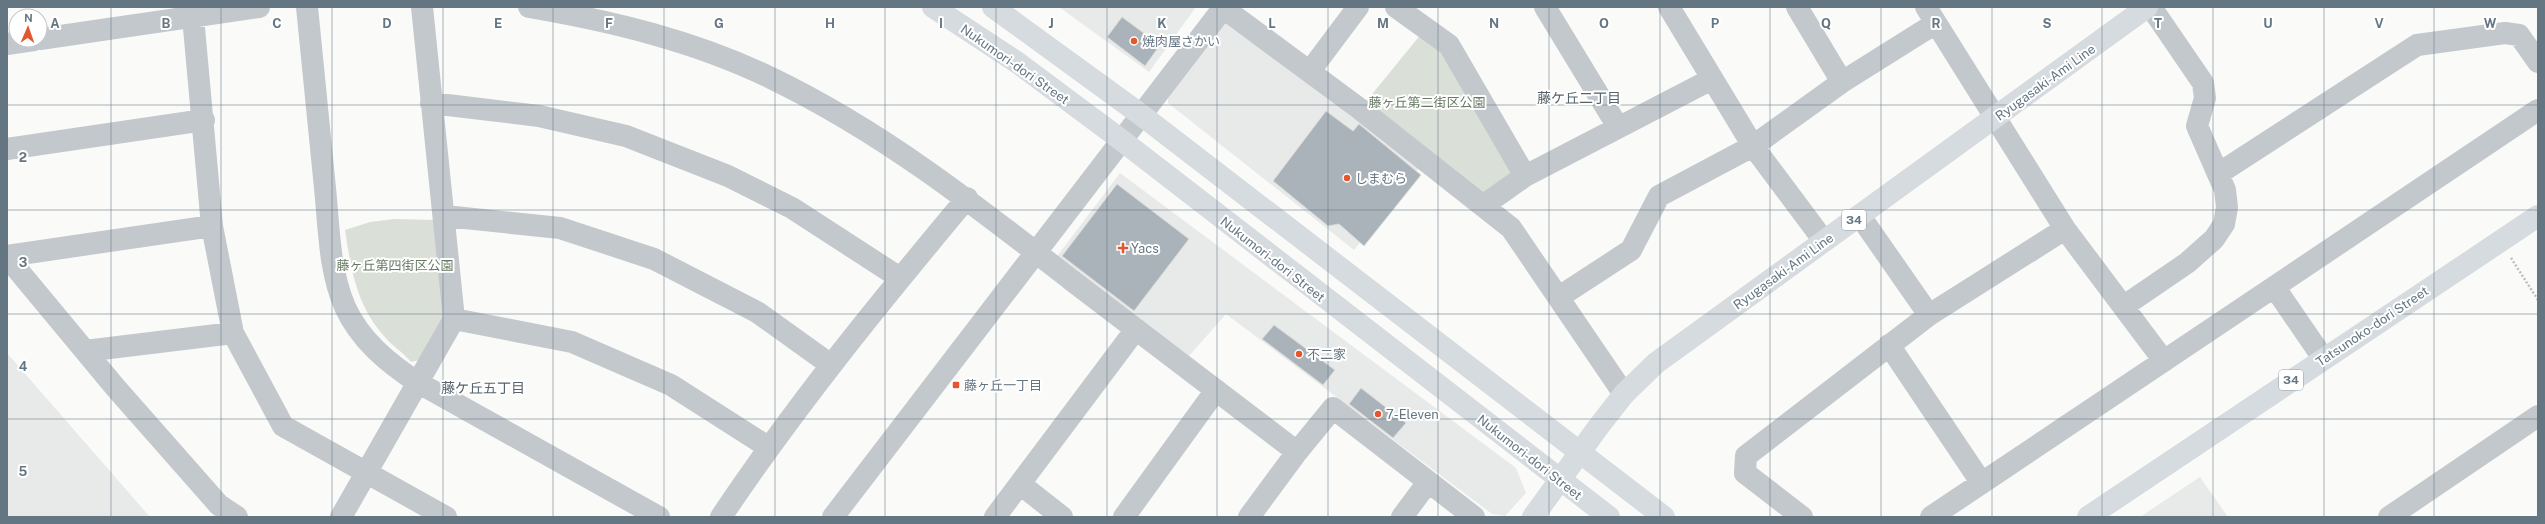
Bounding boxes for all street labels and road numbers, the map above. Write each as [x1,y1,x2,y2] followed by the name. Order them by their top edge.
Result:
[958,21,1072,107] street label: Nukumori-dori Street
[1992,41,2098,124] street label: Ryugasaki-Ami Line
[1842,210,1866,230] road number: 34
[1217,214,1328,305] street label: Nukumori-dori Street
[1730,230,1836,313] street label: Ryugasaki-Ami Line
[2313,283,2431,370] street label: Tatsunoko-dori Street
[2279,370,2303,390] road number: 34
[1474,412,1585,503] street label: Nukumori-dori Street

